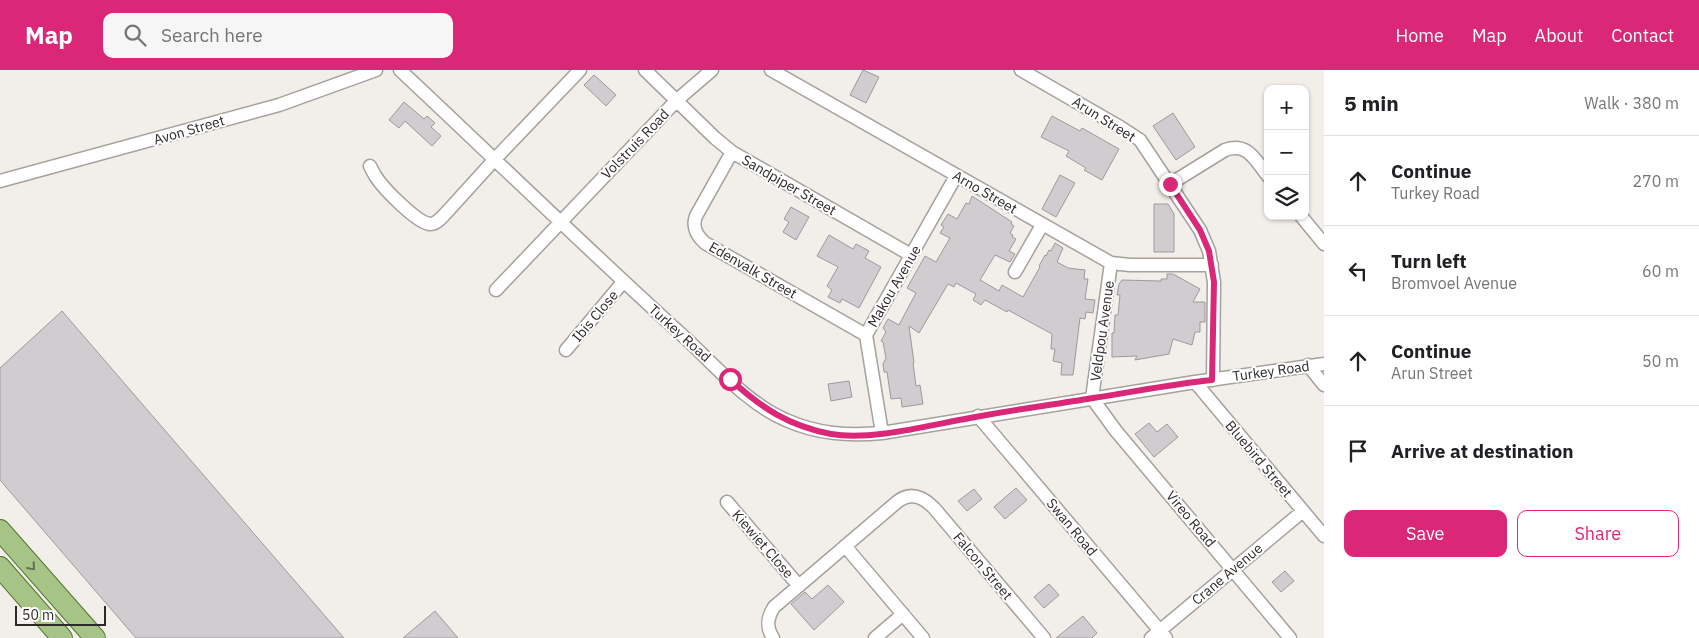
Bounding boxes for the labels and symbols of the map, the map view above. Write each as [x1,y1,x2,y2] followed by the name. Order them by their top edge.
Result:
[1069,92,1139,146] street label: Arun Street
[597,105,673,183] street label: Volstruis Road
[151,111,227,149] street label: Avon Street
[739,151,839,219] street label: Sandpiper Street
[949,166,1021,218] street label: Arno Street
[1159,173,1182,196] route end
[706,238,800,303] street label: Edenvalk Street
[863,241,925,330] street label: Makou Avenue
[1086,279,1118,383] street label: Veldpou Avenue
[568,286,622,346] street label: Ibis Close
[645,300,715,366] street label: Turkey Road
[1231,357,1311,385] street label: Turkey Road
[719,368,742,391] route start
[1222,417,1297,501] street label: Bluebird Street
[1162,487,1220,551] street label: Vireo Road
[1043,495,1101,559] street label: Swan Road
[728,506,798,582] street label: Kiewiet Close
[949,528,1017,604] street label: Falcon Street
[1188,539,1266,609] street label: Crane Avenue
[26,561,35,570] one-way arrow
[15,603,106,626] scale bar

